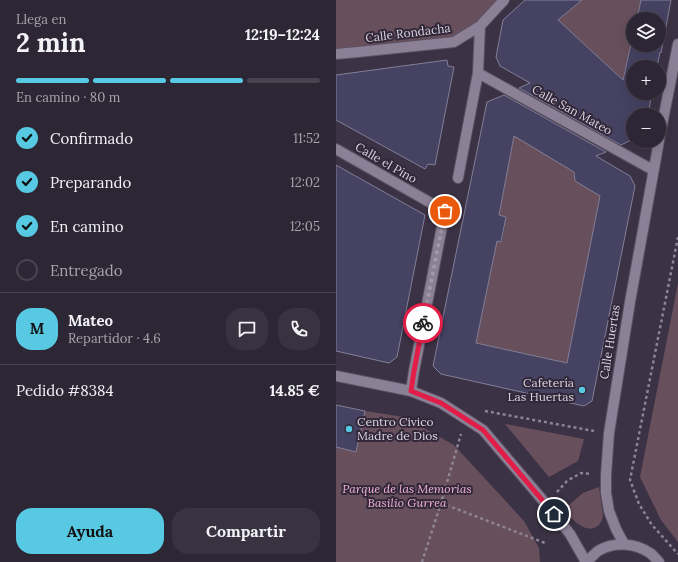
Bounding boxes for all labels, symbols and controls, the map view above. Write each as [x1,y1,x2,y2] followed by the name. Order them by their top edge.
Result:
[16,11,66,28] text: Llega en
[626,12,666,148] map controls
[626,12,666,52] button: layers
[365,20,451,45] street label: Calle Rondacha
[245,25,320,44] text: 12:19–12:24
[16,26,86,59] text: 2 min
[626,60,666,100] button: +
[529,81,615,138] street label: Calle San Mateo
[16,89,120,106] text: En camino · 80 m
[626,108,666,148] button: −
[16,127,38,149] icon: check
[50,129,133,148] text: Confirmado
[293,130,320,147] text: 11:52
[353,139,420,186] street label: Calle el Pino
[16,171,38,193] icon: check
[50,173,131,192] text: Preparando
[290,174,320,191] text: 12:02
[428,194,462,228] pin
[434,200,456,222] icon: bag
[16,215,38,237] icon: check
[50,217,124,236] text: En camino
[290,218,320,235] text: 12:05
[50,261,122,280] text: Entregado
[403,303,443,343] courier
[596,303,623,380] street label: Calle Huertas
[226,308,268,350] button: chat
[278,308,320,350] button: phone
[68,311,113,330] text: Mateo
[412,312,434,334] icon: bike
[30,319,44,338] text: M
[68,330,161,347] text: Repartidor · 4.6
[507,375,574,404] place label: Cafetería Las Huertas
[16,381,114,400] text: Pedido #8384
[269,381,320,400] text: 14.85 €
[577,385,587,395] marker: Cafetería Las Huertas
[357,414,438,443] place label: Centro Civico Madre de Dios
[344,424,354,434] marker: Centro Civico Madre de Dios
[342,481,472,510] park label: Parque de las Memorias Basilio Gurrea
[537,497,571,531] pin
[543,503,565,525] icon: home
[16,508,164,554] button: Ayuda
[172,508,320,554] button: Compartir

